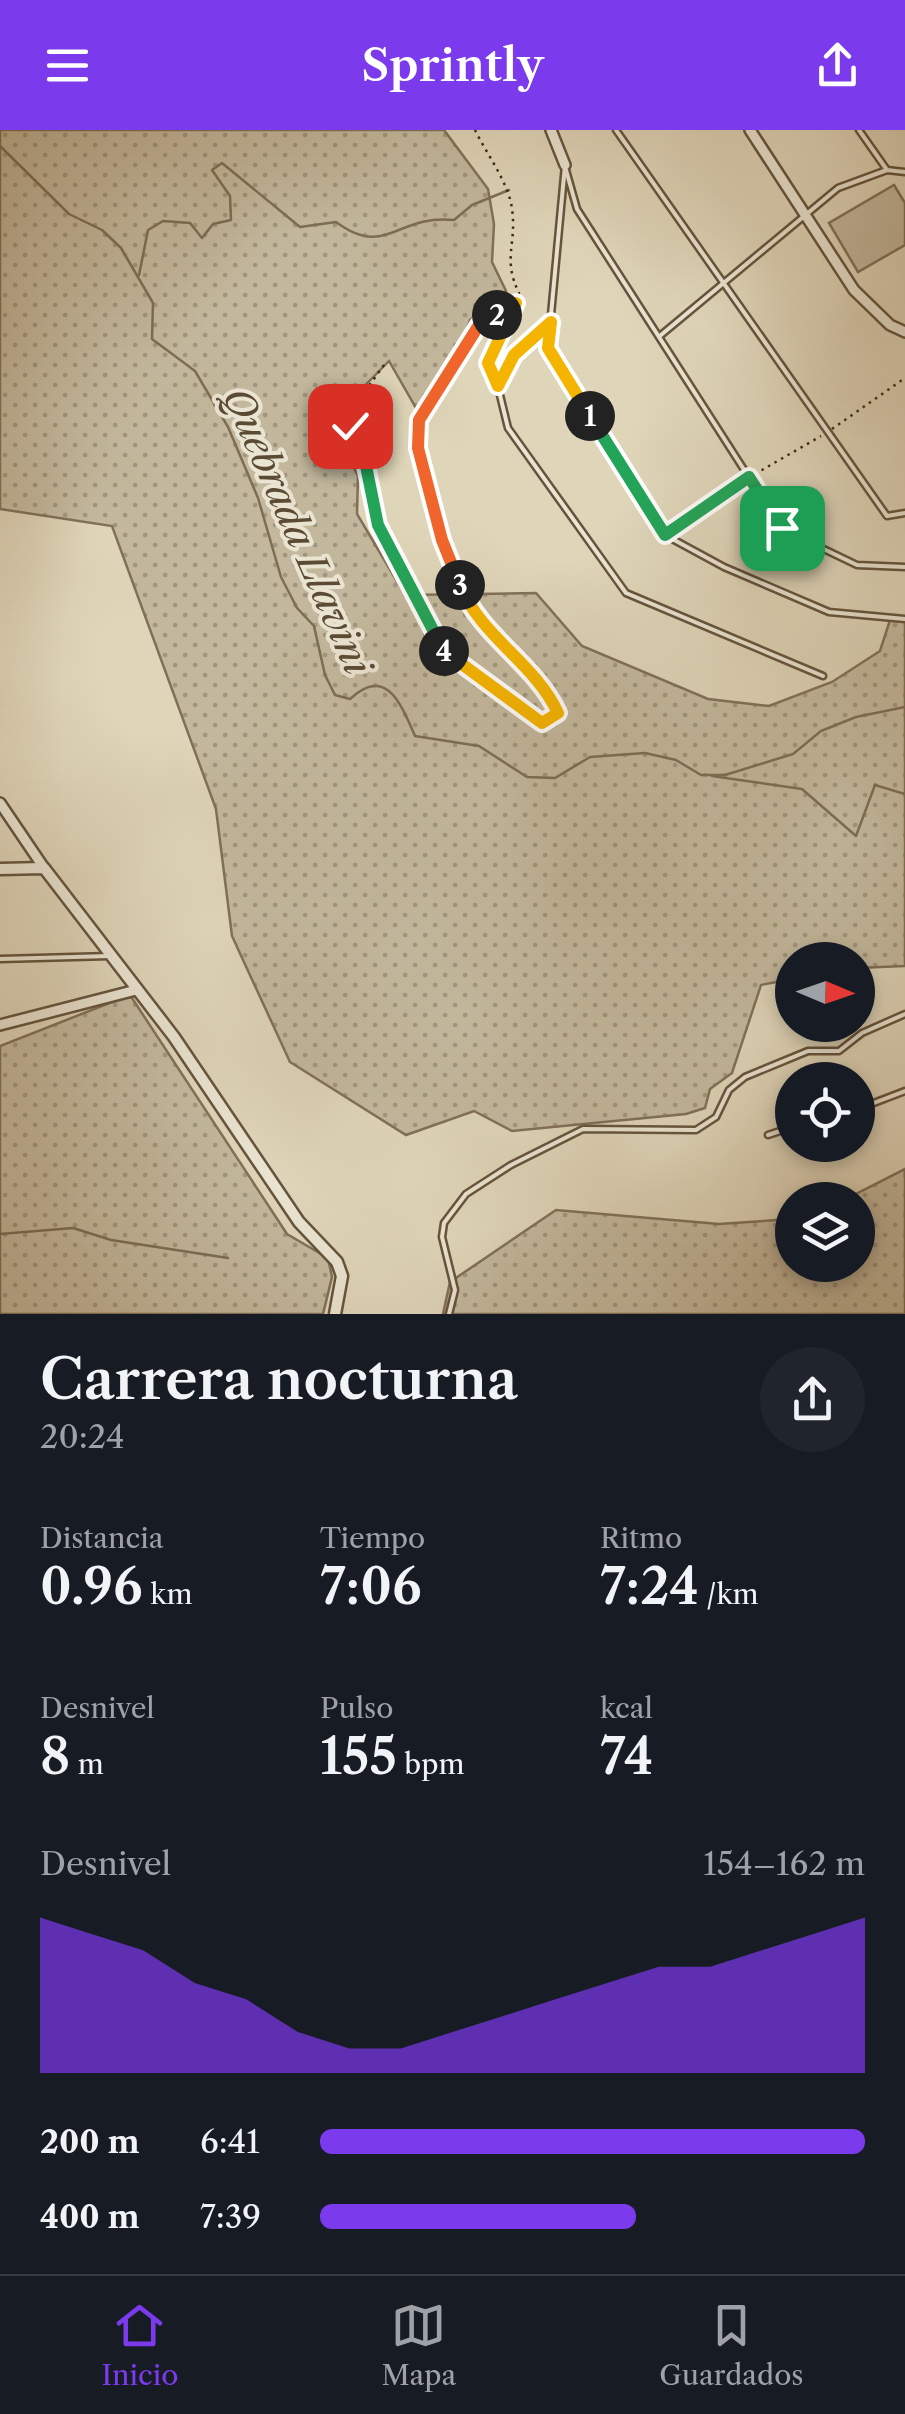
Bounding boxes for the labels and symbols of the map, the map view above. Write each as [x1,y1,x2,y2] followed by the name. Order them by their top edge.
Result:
[472,290,522,340] pin: 2
[213,380,383,684] water label: Quebrada Llavini
[308,384,393,469] pin
[565,391,615,441] pin: 1
[740,486,825,571] pin
[435,560,485,610] pin: 3
[419,626,469,676] pin: 4
[775,942,875,1042] north arrow

